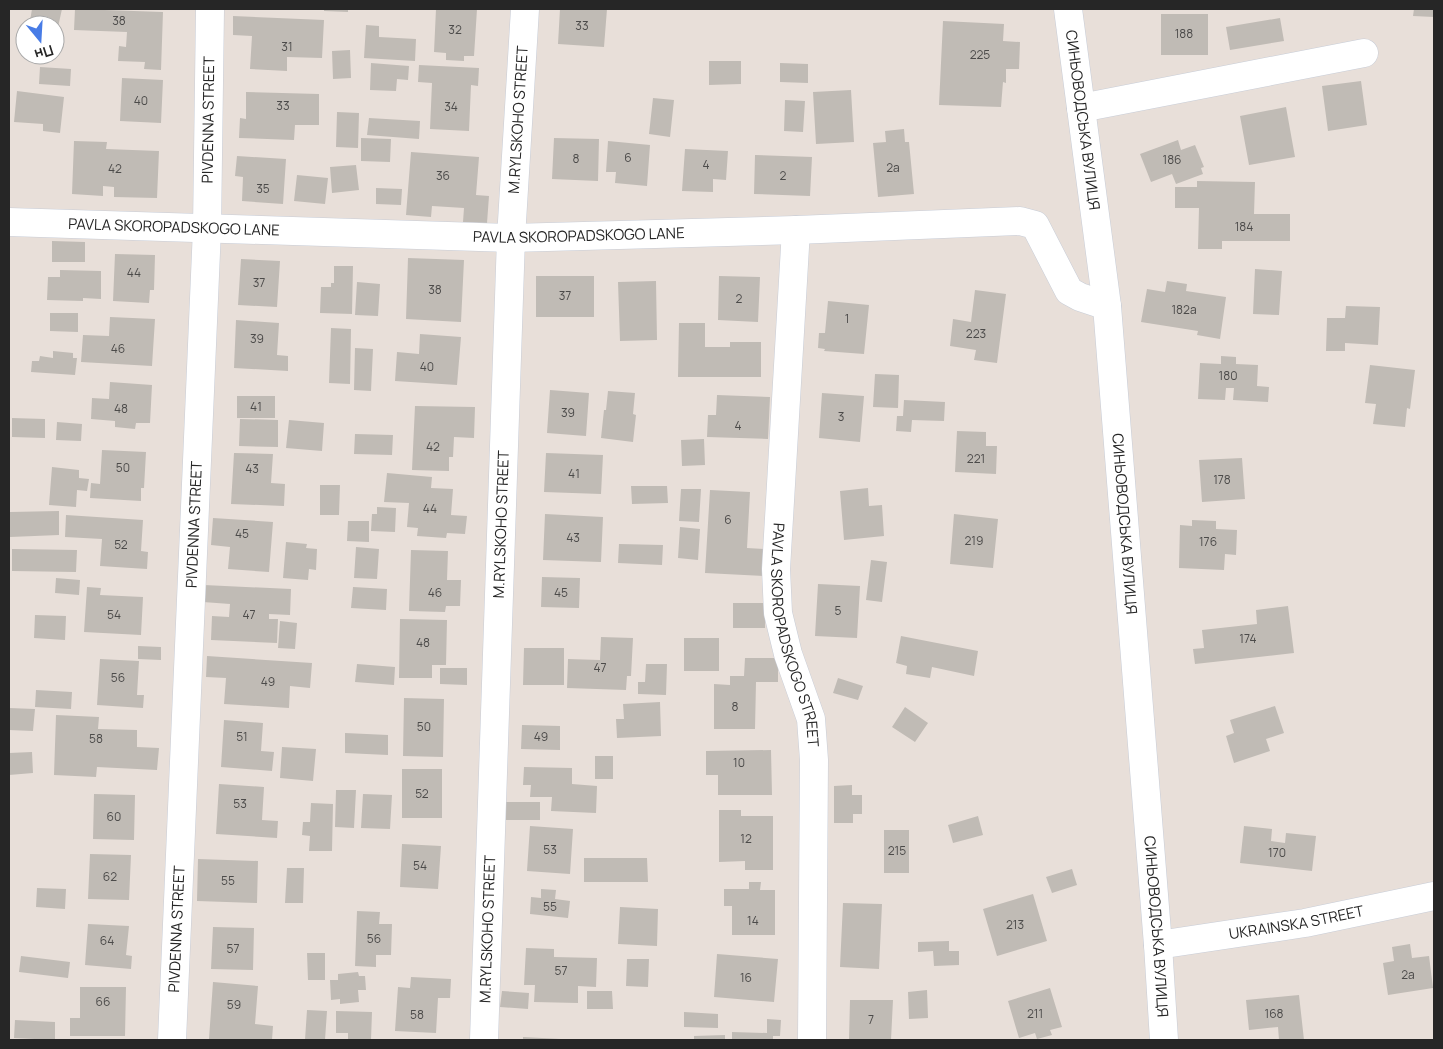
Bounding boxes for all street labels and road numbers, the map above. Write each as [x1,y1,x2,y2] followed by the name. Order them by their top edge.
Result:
[1061,29,1105,211] street label: СИНЬОВОДСЬКА ВУЛИЦЯ
[503,45,533,194] street label: M.RYLSKOHO STREET
[197,56,219,183] street label: PIVDENNA STREET
[68,213,280,241] street label: PAVLA SKOROPADSKOGO LANE
[473,222,685,248] street label: PAVLA SKOROPADSKOGO LANE
[1107,432,1143,615] street label: СИНЬОВОДСЬКА ВУЛИЦЯ
[488,450,514,599] street label: M.RYLSKOHO STREET
[181,460,207,588] street label: PIVDENNA STREET
[766,522,824,748] street label: PAVLA SKOROPADSKOGO STREET
[1139,835,1174,1018] street label: СИНЬОВОДСЬКА ВУЛИЦЯ
[474,855,500,1003] street label: M.RYLSKOHO STREET
[163,865,190,993] street label: PIVDENNA STREET
[1227,900,1366,944] street label: UKRAINSKA STREET

